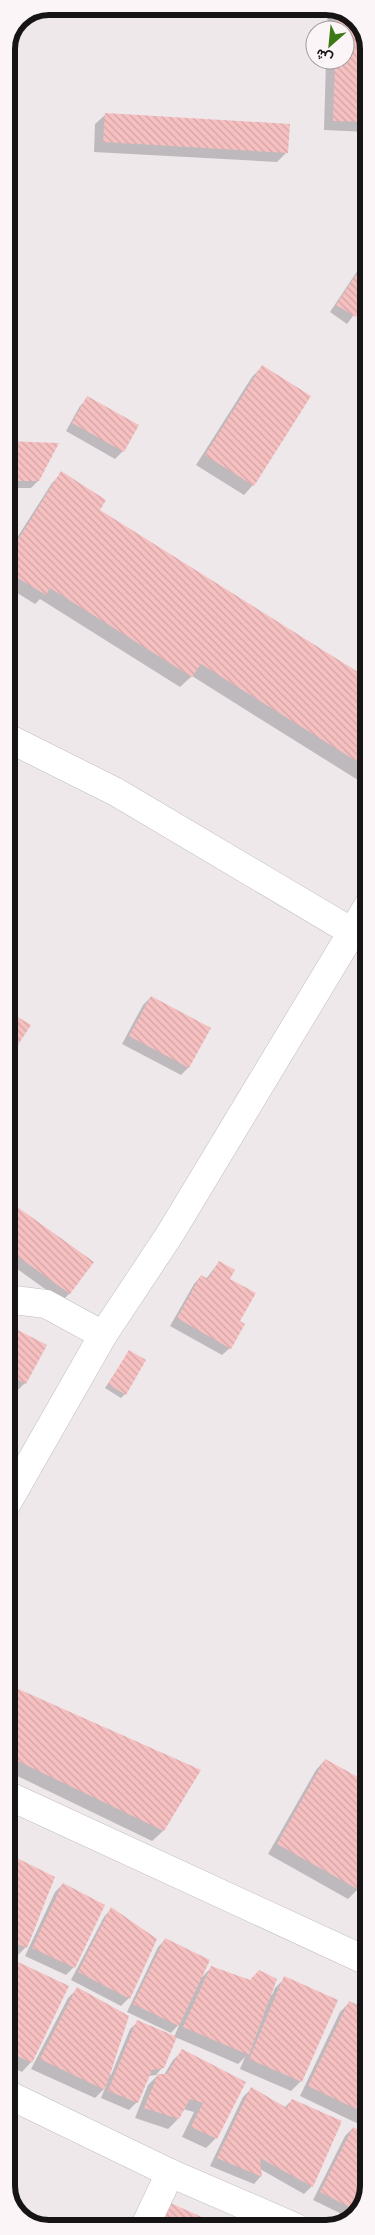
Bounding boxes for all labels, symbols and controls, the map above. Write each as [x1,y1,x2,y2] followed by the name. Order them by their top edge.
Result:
[305,20,355,70] north arrow
[312,45,336,68] text: ش

